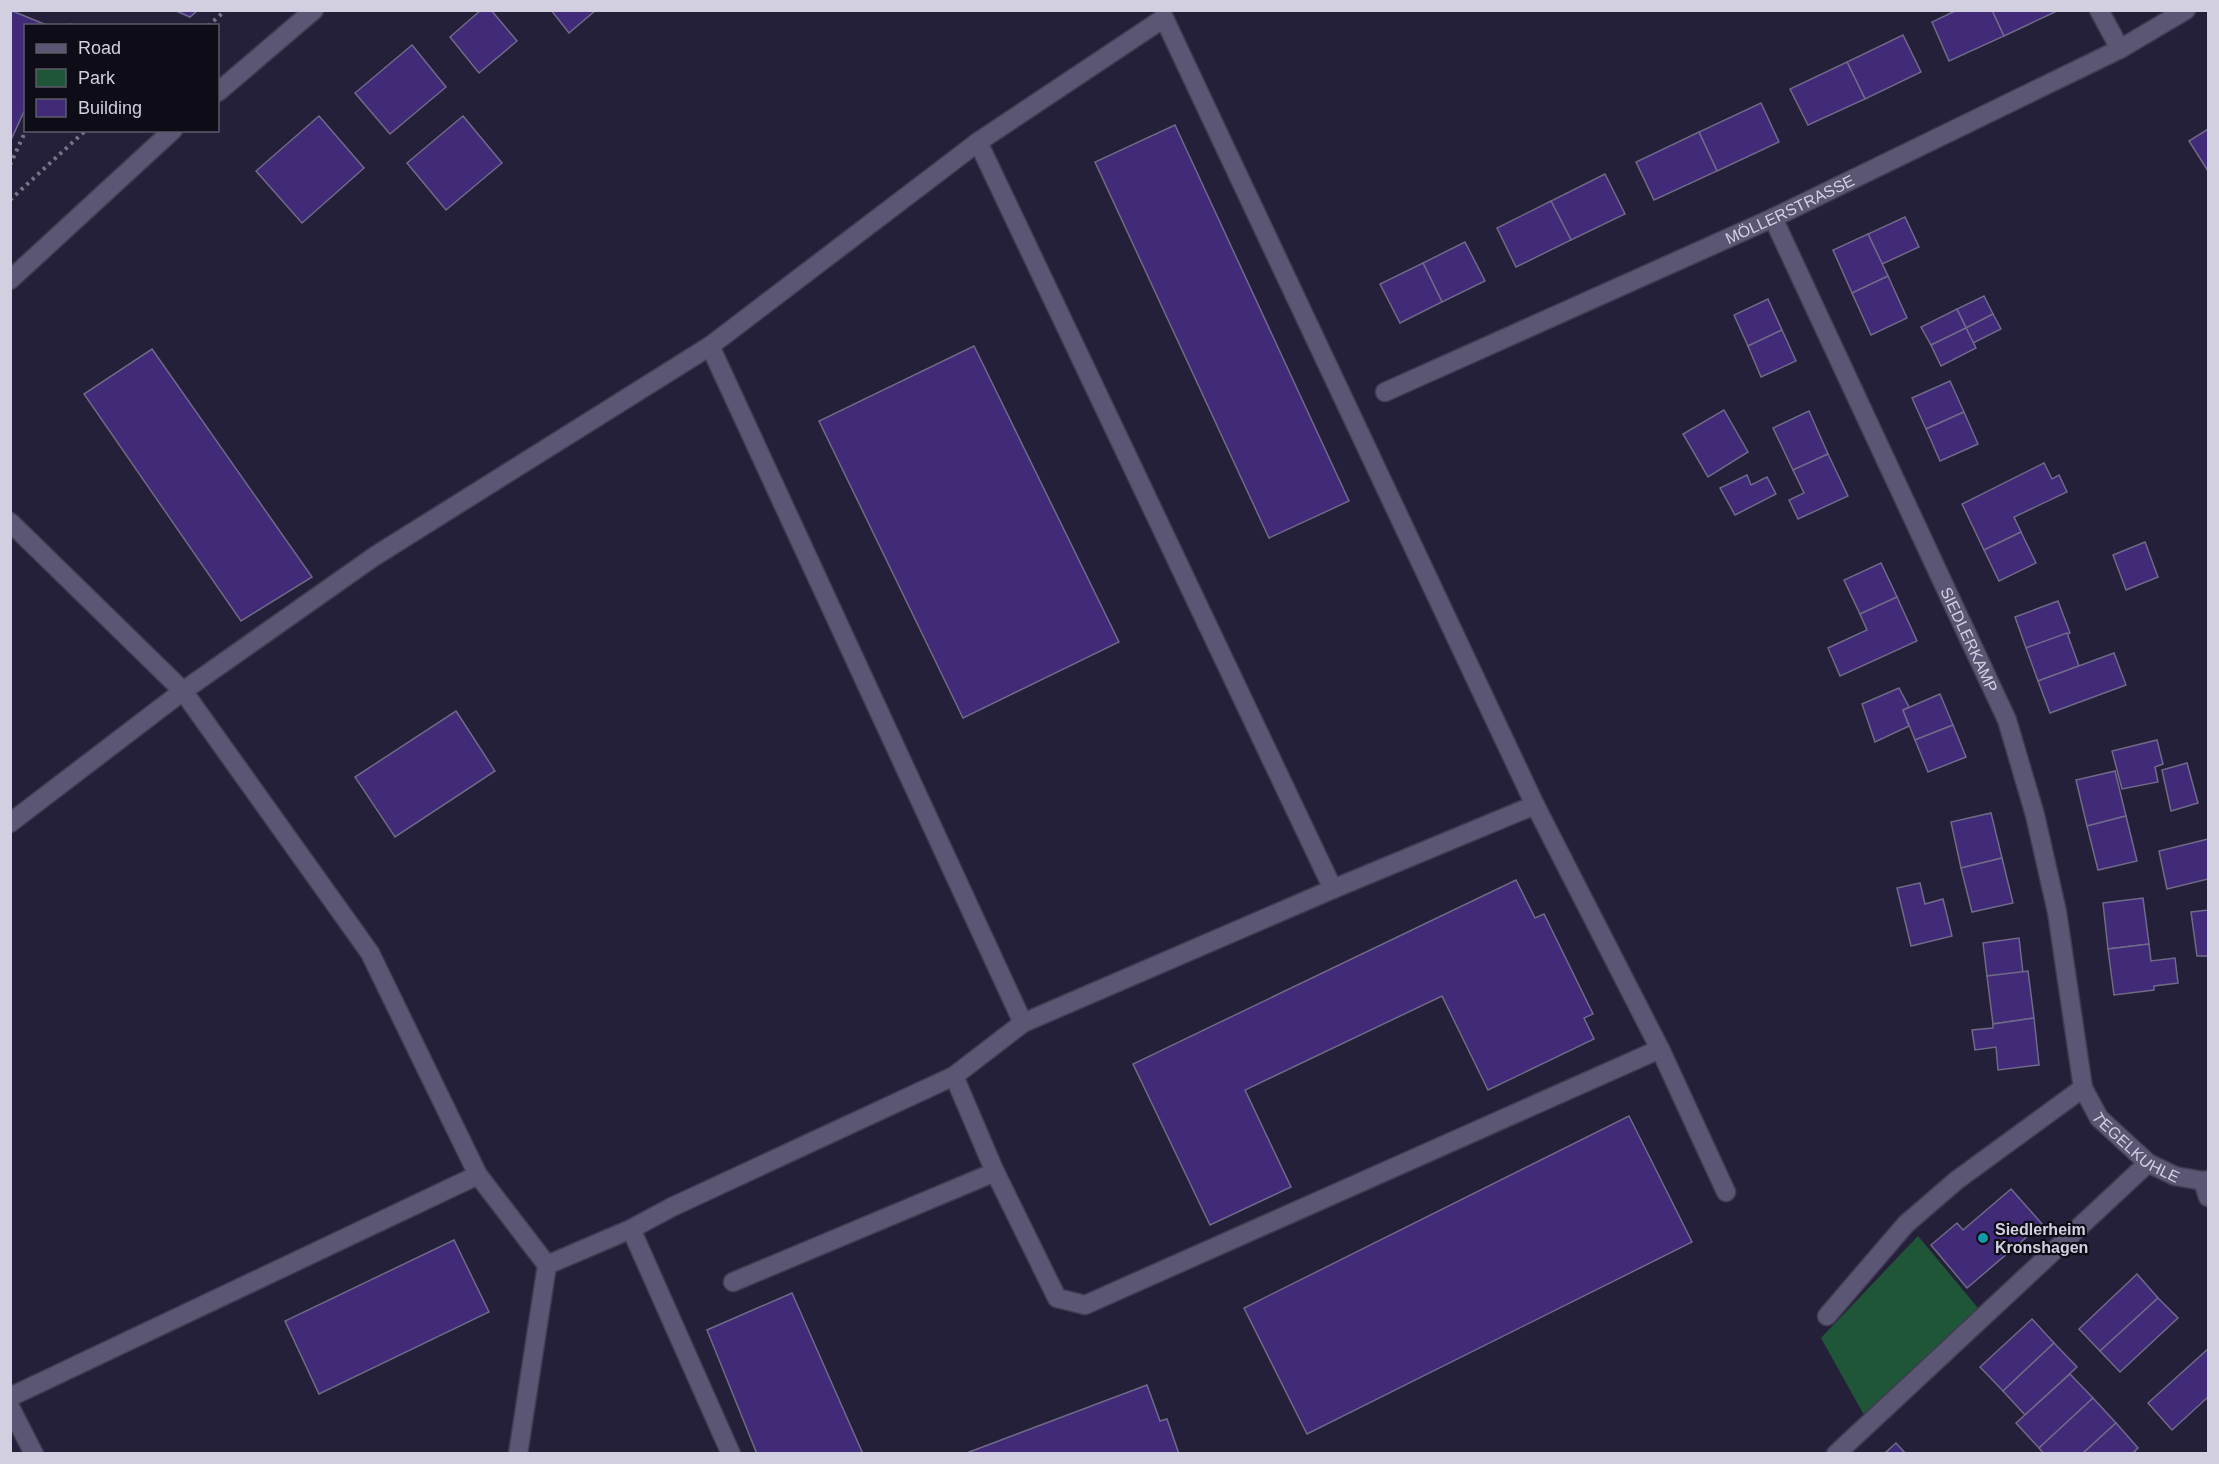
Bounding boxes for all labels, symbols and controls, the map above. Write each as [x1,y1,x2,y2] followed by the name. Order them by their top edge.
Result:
[24,24,219,132] legend
[78,38,121,58] text: Road
[78,68,116,88] text: Park
[78,98,142,118] text: Building
[1723,172,1857,247] street label: MÖLLERSTRASSE
[1937,584,2001,695] street label: SIEDLERKAMP
[2089,1110,2182,1186] street label: TEGELKUHLE
[1995,1221,2088,1256] place label: Siedlerheim Kronshagen
[1976,1231,1990,1245] marker: Siedlerheim Kronshagen

